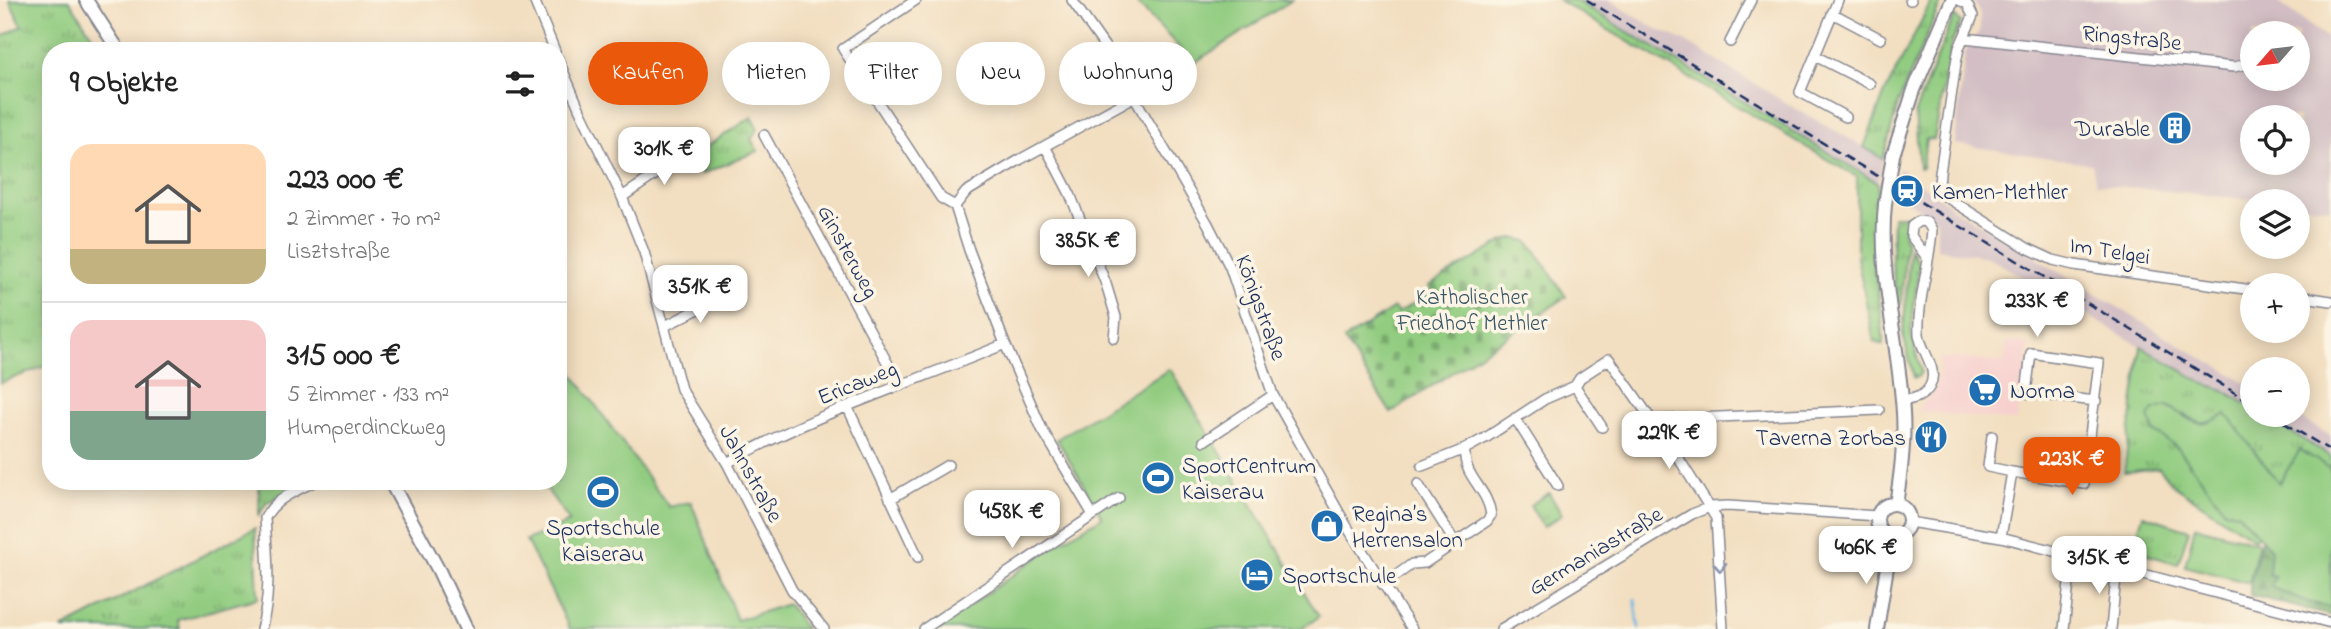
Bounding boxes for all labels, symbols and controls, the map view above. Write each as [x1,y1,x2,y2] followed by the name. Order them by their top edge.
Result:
[2080,18,2184,62] street label: Ringstraße
[2240,21,2310,91] north arrow
[2240,21,2310,427] map controls
[588,42,708,105] chip: Kaufen
[722,42,830,105] chip: Mieten
[844,42,942,105] chip: Filter
[956,42,1045,105] chip: Neu
[1059,42,1197,105] chip: Wohnung
[70,62,178,106] text: 9 Objekte
[501,65,539,103] icon: filters
[2240,105,2310,175] button: locate
[2156,109,2194,147] building icon: Durable
[2074,114,2151,147] place label: Durable
[607,128,721,187] pin: 301K €
[634,133,694,166] text: 301K €
[287,159,404,203] text: 223 000 €
[126,172,210,256] icon: home
[1888,172,1926,210] station icon: Kamen-Methler
[1932,177,2069,210] place label: Kamen-Methler
[2240,189,2310,259] button: layers
[807,199,886,306] street label: Ginsterweg
[287,203,441,236] text: 2 Zimmer · 70 m²
[1031,219,1145,279] pin: 385K €
[1056,225,1120,258] text: 385K €
[2067,230,2152,276] street label: Im Telgei
[287,236,390,269] text: Lisztstraße
[1224,250,1294,366] street label: Königstraße
[643,266,757,325] pin: 351K €
[669,271,731,304] text: 351K €
[2240,273,2310,343] button: +
[1980,280,2094,339] pin: 233K €
[1395,282,1548,341] park label: Katholischer Friedhof Methler
[2005,285,2069,318] text: 233K €
[287,335,401,379] text: 315 000 €
[126,348,210,432] icon: home
[813,353,903,416] street label: Ericaweg
[2240,357,2310,427] button: −
[1966,371,2004,409] supermarket icon: Norma
[2010,376,2075,409] place label: Norma
[287,379,449,412] text: 5 Zimmer · 133 m²
[287,412,446,445] text: Humperdinckweg
[1612,412,1726,471] pin: 229K €
[1638,417,1700,450] text: 229K €
[1912,418,1950,456] restaurant icon: Taverna Zorbas
[709,419,791,530] street label: Jahnstraße
[1755,423,1906,456] place label: Taverna Zorbas
[2015,438,2129,497] pin: 223K €
[2039,443,2105,476] text: 223K €
[1182,451,1316,510] place label: SportCentrum Kaiserau
[1139,459,1177,497] sports icon: SportCentrum Kaiserau
[584,473,622,511] sports icon: Sportschule Kaiserau
[955,490,1069,550] pin: 458K €
[980,496,1044,529] text: 458K €
[1352,499,1463,558] place label: Regina’s Herrensalon
[1523,499,1670,605] street label: Germaniastraße
[1308,507,1346,545] shop icon: Regina’s Herrensalon
[546,513,661,572] place label: Sportschule Kaiserau
[1809,526,1923,586] pin: 406K €
[1835,532,1897,565] text: 406K €
[2042,536,2156,596] pin: 315K €
[2068,542,2130,575] text: 315K €
[1238,556,1276,594] hotel icon: Sportschule
[1282,561,1397,594] place label: Sportschule
[1712,562,1727,573] one-way arrow

